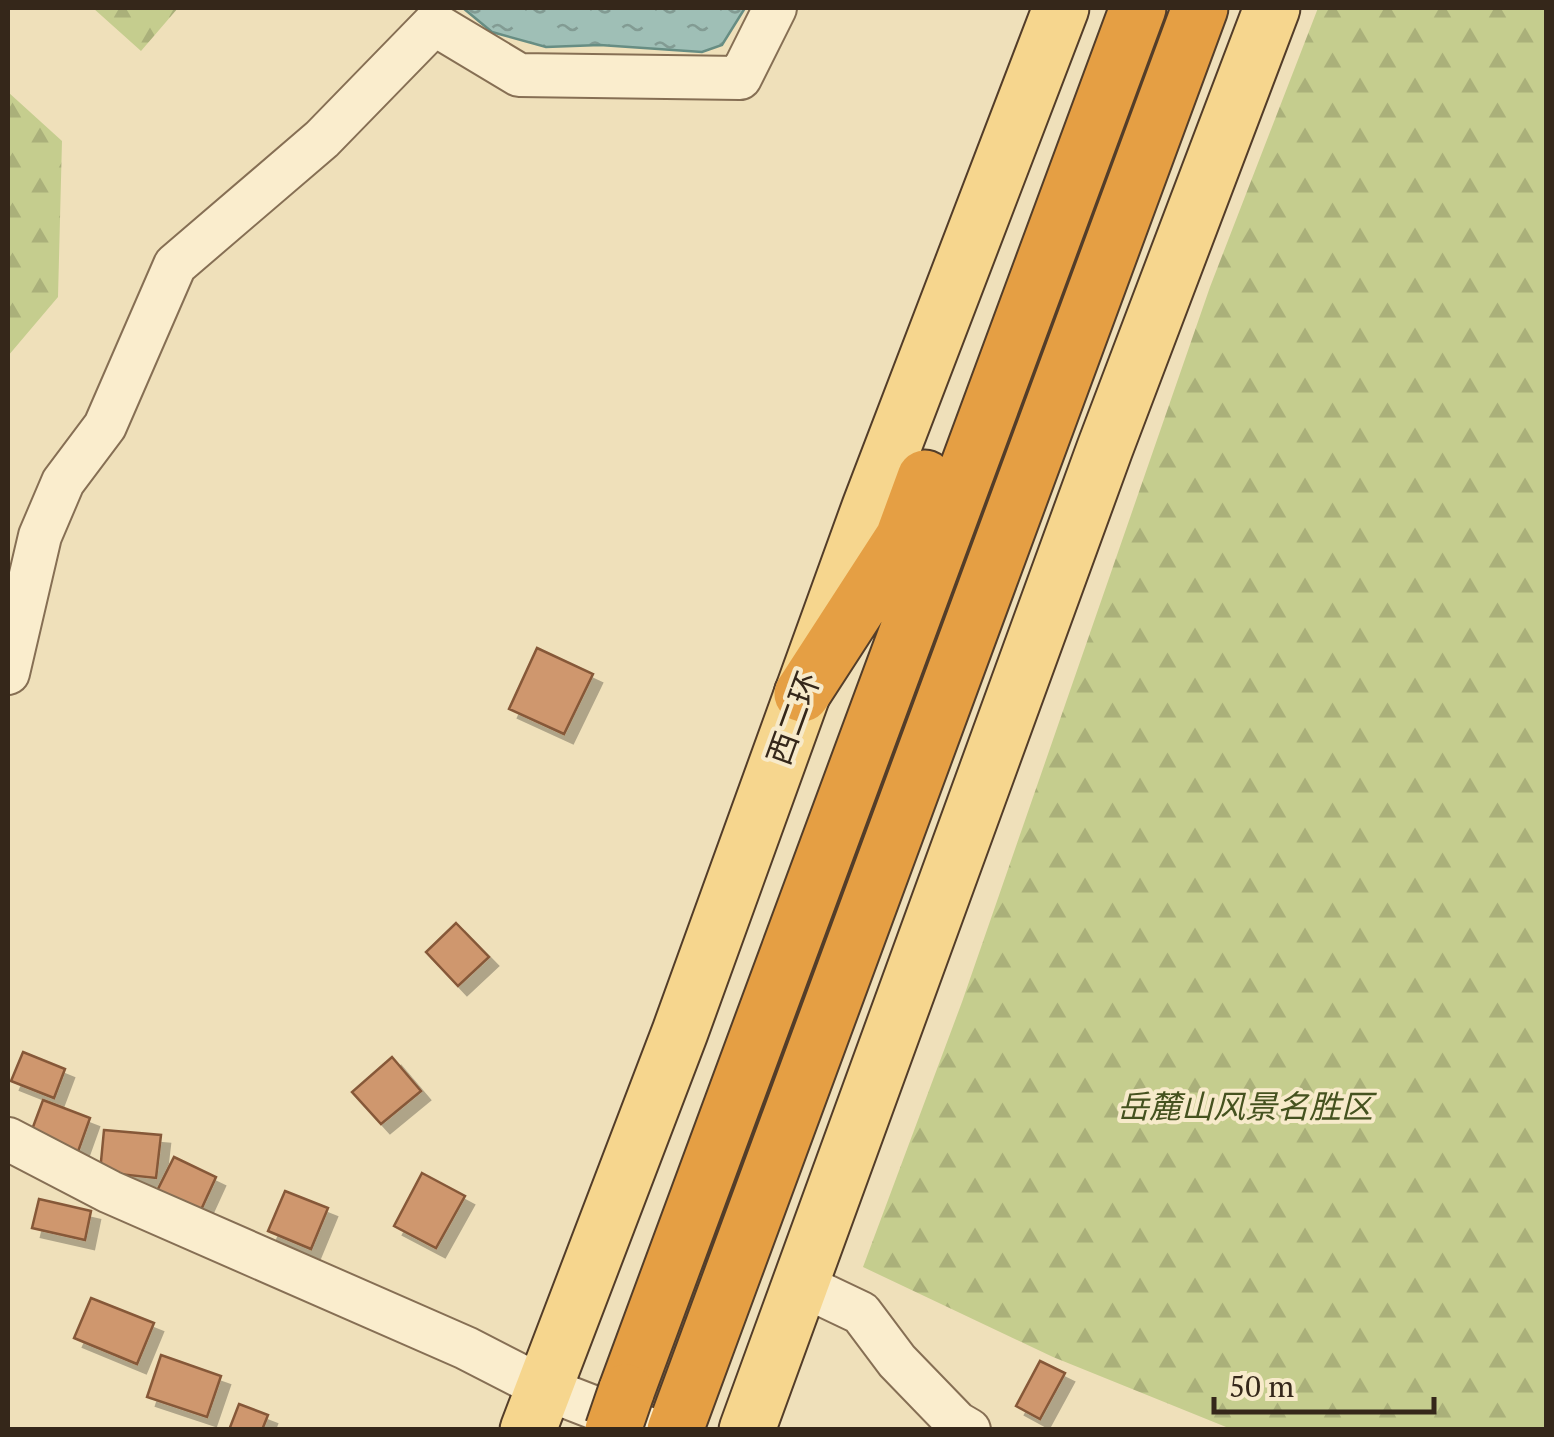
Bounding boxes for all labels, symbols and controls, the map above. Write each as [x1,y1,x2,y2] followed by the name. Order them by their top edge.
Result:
[757,666,829,770] street label: 西二环
[1117,1085,1377,1127] park label: 岳麓山风景名胜区
[1214,1352,1434,1414] scale bar
[1229,1366,1294,1406] text: 50 m

